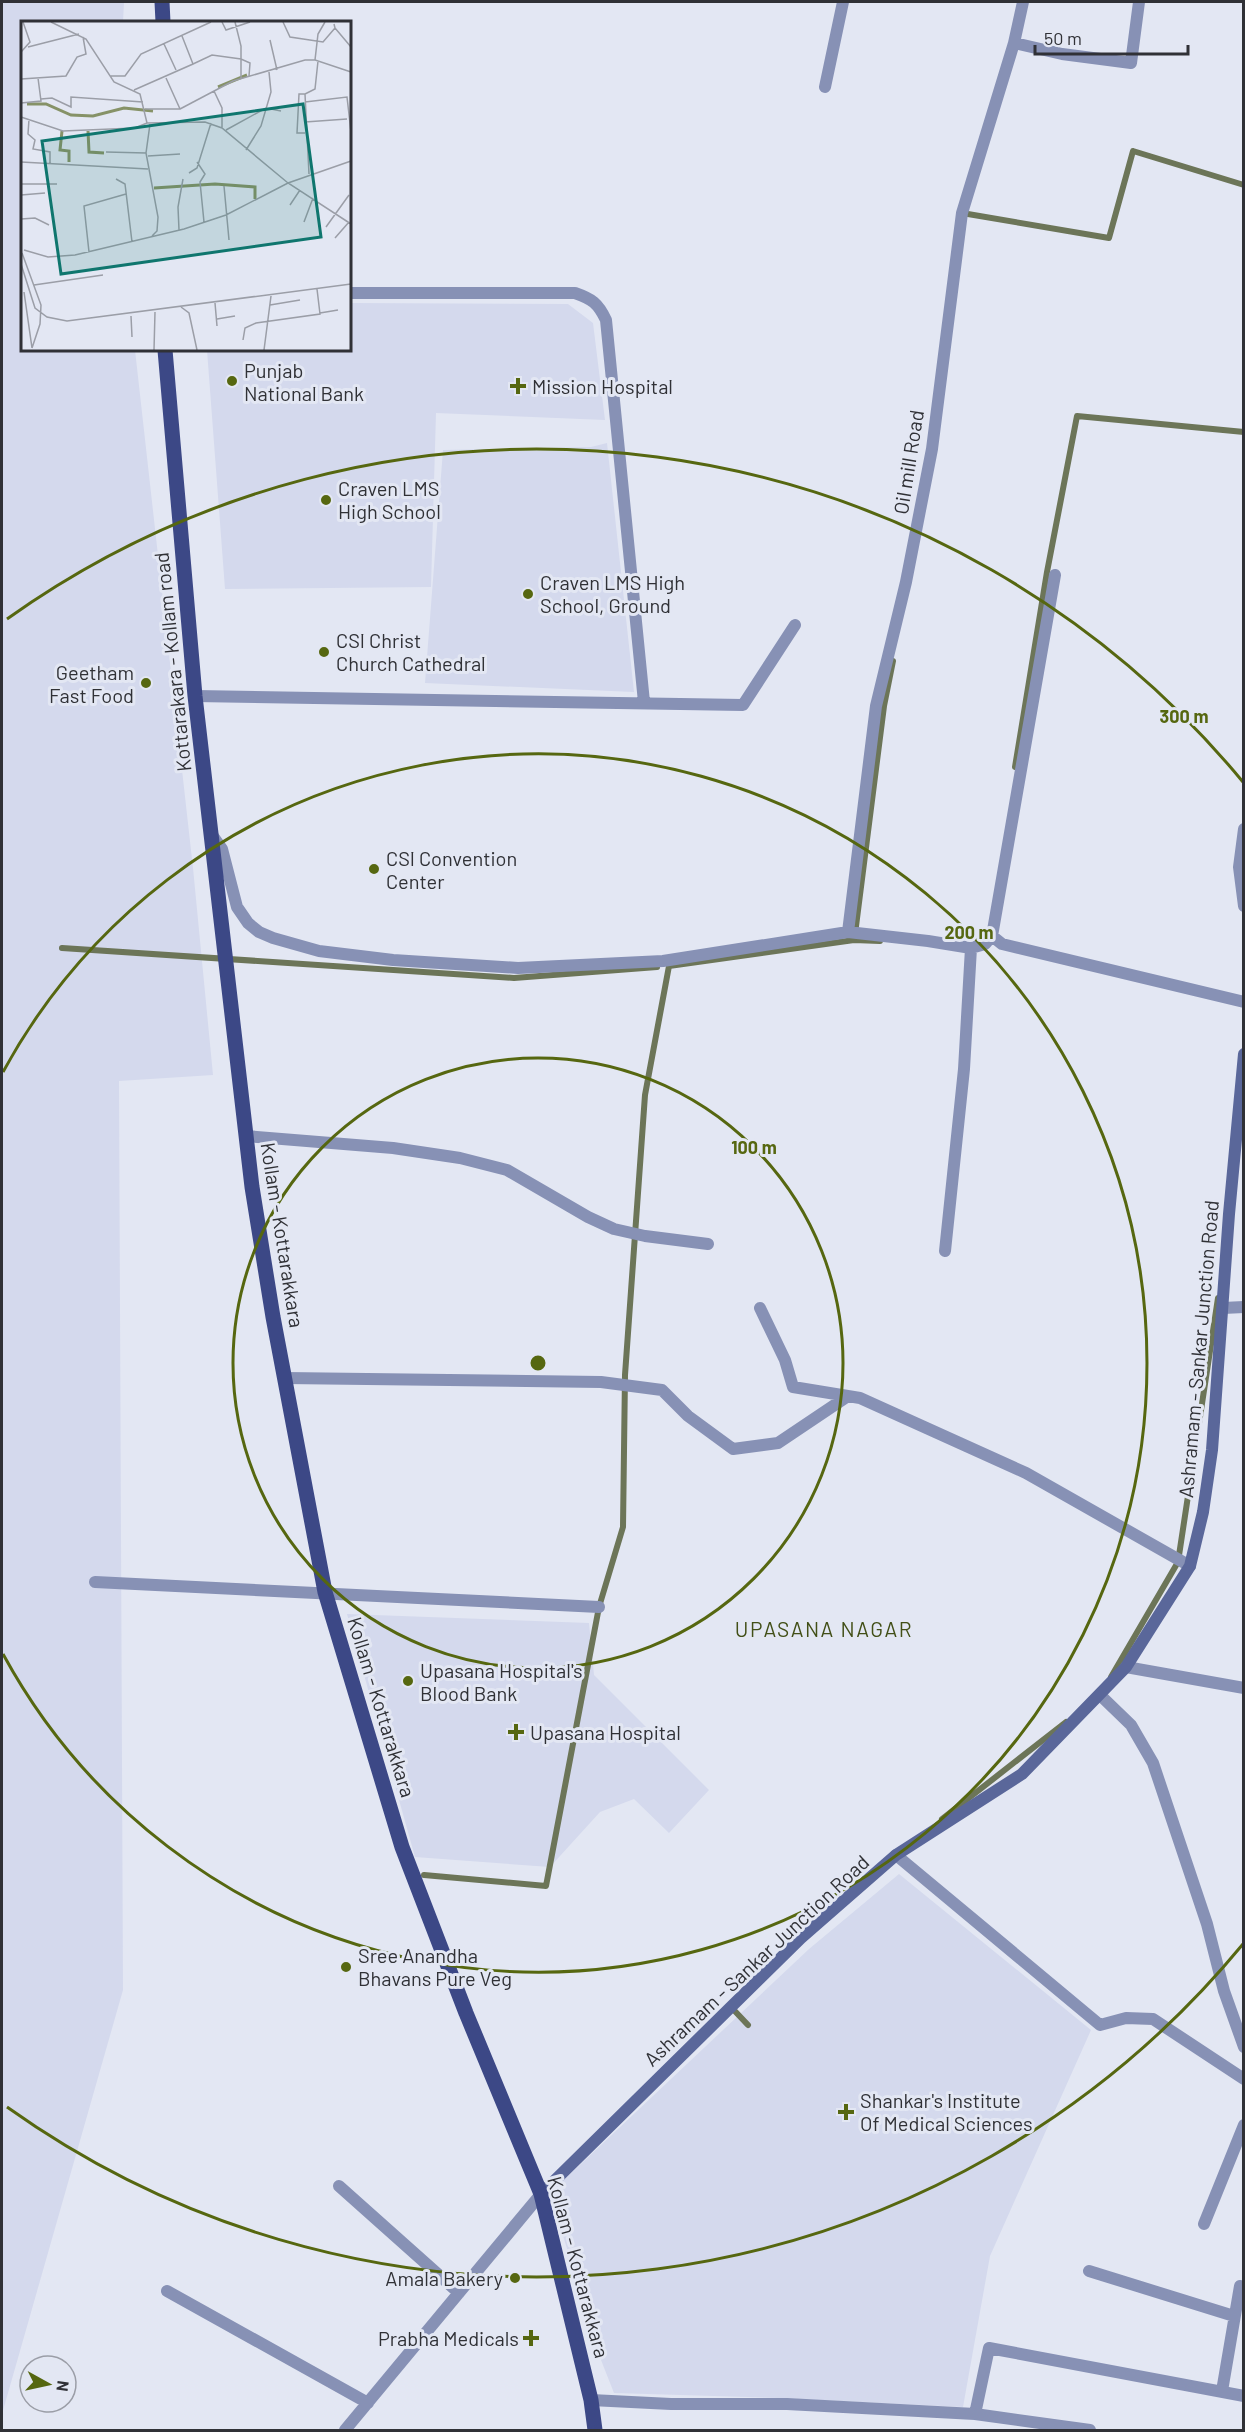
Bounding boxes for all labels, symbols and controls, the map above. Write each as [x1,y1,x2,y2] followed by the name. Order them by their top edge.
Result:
[1035,18,1188,56] scale bar
[21,21,351,351] inset map
[1044,27,1082,49] text: 50 m
[244,358,364,405] place label: Punjab National Bank
[225,374,239,388] marker: Punjab National Bank
[532,374,673,398] place label: Mission Hospital
[509,377,527,395] marker: Mission Hospital
[888,408,928,516] street label: Oil mill Road
[338,476,441,523] place label: Craven LMS High School
[319,493,333,507] marker: Craven LMS High School
[149,551,195,773] street label: Kottarakara - Kollam road
[540,570,685,617] place label: Craven LMS High School, Ground
[521,587,535,601] marker: Craven LMS High School, Ground
[336,628,486,675] place label: CSI Christ Church Cathedral
[317,645,331,659] marker: CSI Christ Church Cathedral
[49,660,134,707] place label: Geetham Fast Food
[139,676,153,690] marker: Geetham Fast Food
[1160,705,1208,727] text: 300 m
[386,846,517,893] place label: CSI Convention Center
[367,862,381,876] marker: CSI Convention Center
[944,921,994,943] text: 200 m
[731,1136,777,1158] text: 100 m
[257,1141,309,1329] street label: Kollam - Kottarakkara
[1173,1199,1223,1499] street label: Ashramam - Sankar Junction Road
[528,1353,548,1373] centre of rings
[343,1614,421,1800] street label: Kollam - Kottarakkara
[735,1616,913,1641] district label: UPASANA NAGAR
[420,1658,583,1705] place label: Upasana Hospital's Blood Bank
[401,1674,415,1688] marker: Upasana Hospital's Blood Bank
[530,1720,681,1744] place label: Upasana Hospital
[507,1723,525,1741] marker: Upasana Hospital
[639,1849,873,2071] street label: Ashramam - Sankar Junction Road
[358,1943,512,1990] place label: Sree Anandha Bhavans Pure Veg
[339,1960,353,1974] marker: Sree Anandha Bhavans Pure Veg
[860,2088,1033,2135] place label: Shankar's Institute Of Medical Sciences
[837,2103,855,2121] marker: Shankar's Institute Of Medical Sciences
[543,2174,615,2360] street label: Kollam - Kottarakkara
[385,2266,503,2290] place label: Amala Bakery
[508,2271,522,2285] marker: Amala Bakery
[378,2326,519,2350] place label: Prabha Medicals
[524,2331,538,2345] marker: Prabha Medicals
[18,2354,78,2414] north arrow
[53,2380,73,2393] text: N

